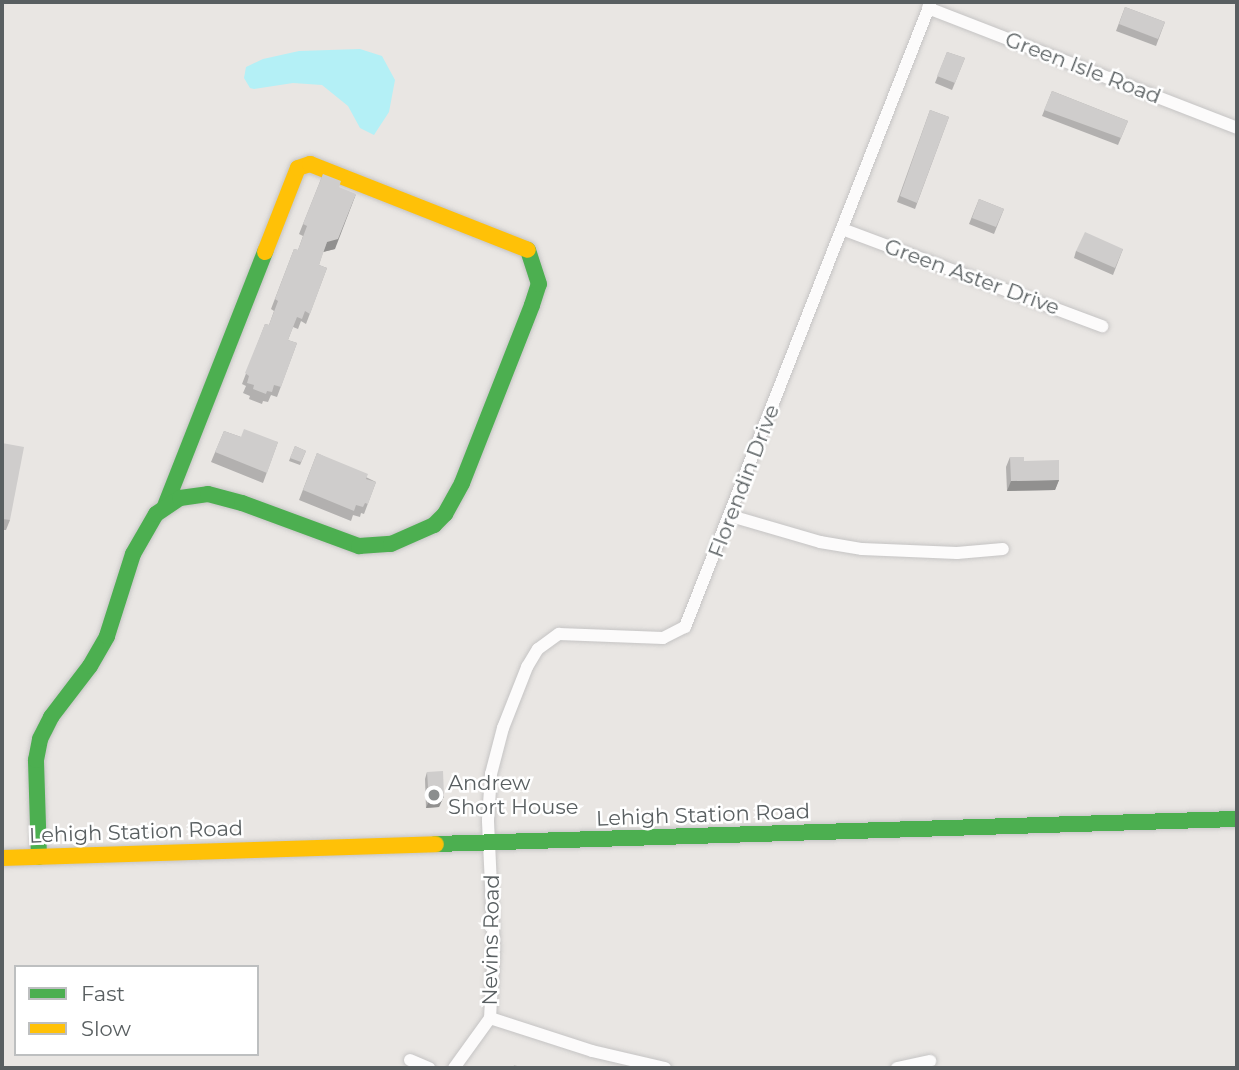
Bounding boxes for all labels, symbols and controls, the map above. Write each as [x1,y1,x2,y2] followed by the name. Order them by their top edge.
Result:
[1002,27,1164,109] street label: Green Isle Road
[881,234,1063,320] street label: Green Aster Drive
[703,401,785,561] street label: Florendin Drive
[448,770,578,820] place label: Andrew Short House
[426,787,442,803] marker: Andrew Short House
[596,799,810,831] street label: Lehigh Station Road
[29,816,243,848] street label: Lehigh Station Road
[477,874,505,1006] street label: Nevins Road
[14,965,259,1056] legend
[81,981,125,1006] text: Fast
[81,1016,131,1041] text: Slow

